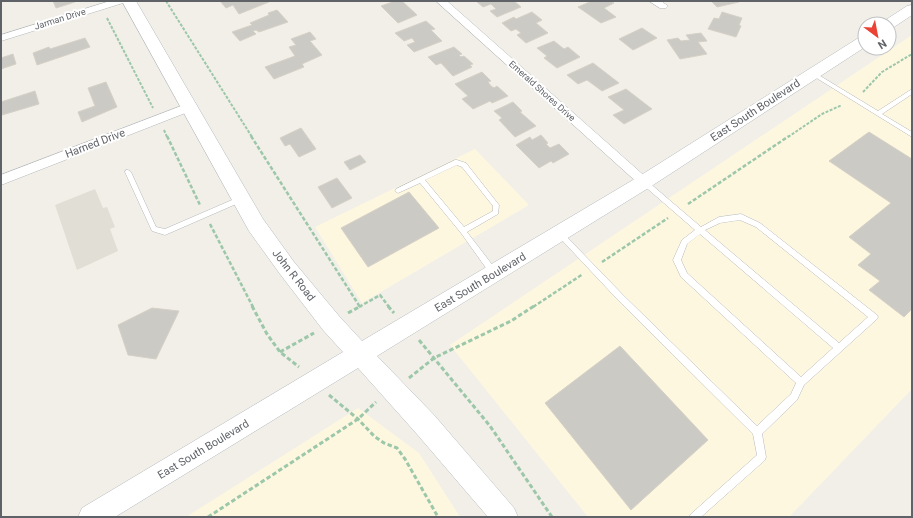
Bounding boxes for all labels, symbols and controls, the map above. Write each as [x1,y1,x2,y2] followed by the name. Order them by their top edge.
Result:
[33,6,87,32] street label: Jarman Drive
[857,16,897,56] north arrow
[875,36,889,52] text: N
[507,59,577,123] street label: Emerald Shores Drive
[708,77,803,144] street label: East South Boulevard
[63,126,127,161] street label: Harned Drive
[269,247,318,304] street label: John R Road
[432,250,528,315] street label: East South Boulevard
[155,417,251,482] street label: East South Boulevard

